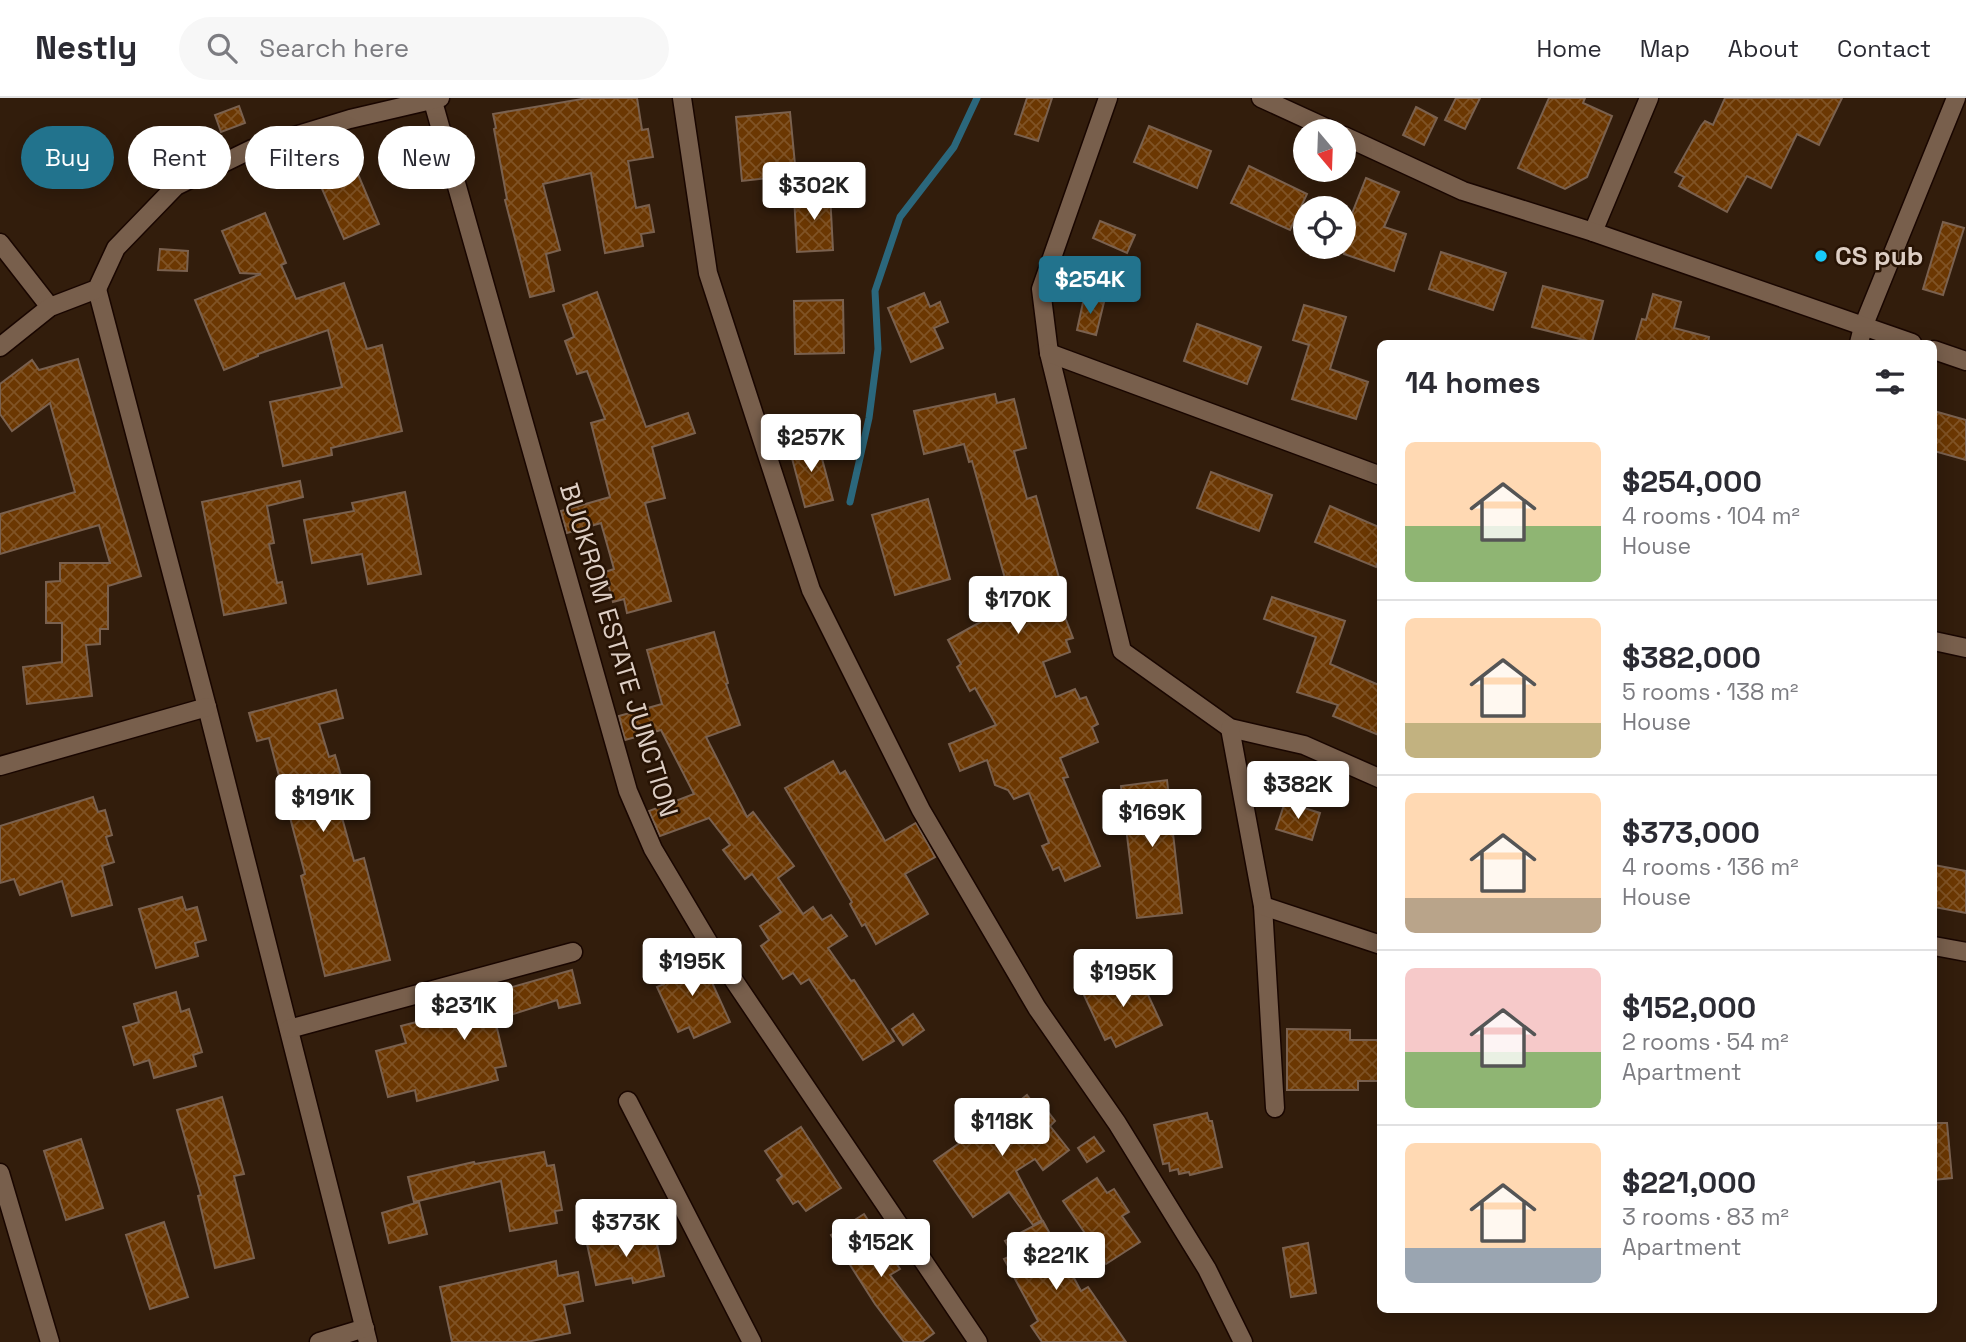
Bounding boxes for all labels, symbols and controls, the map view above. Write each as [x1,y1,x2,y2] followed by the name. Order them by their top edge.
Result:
[179,17,669,80] search box
[35,27,137,69] text: Nestly
[203,29,241,67] icon: search
[259,31,409,65] text: Search here
[1536,33,1602,64] text: Home
[1640,33,1690,64] text: Map
[1728,33,1799,64] text: About
[1837,33,1931,64] text: Contact
[1293,119,1356,182] north arrow
[1293,119,1356,259] map controls
[21,126,114,189] chip: Buy
[128,126,231,189] chip: Rent
[245,126,364,189] chip: Filters
[378,126,475,189] chip: New
[765,162,863,222] pin: $302K
[779,170,849,200] text: $302K
[1293,196,1356,259] button: locate
[1835,239,1923,273] place label: CS pub
[1813,248,1829,264] marker: CS pub
[1041,256,1139,316] pin: $254K
[1055,264,1125,294] text: $254K
[1405,363,1541,402] text: 14 homes
[1871,363,1909,401] icon: filters
[762,414,860,474] pin: $257K
[777,422,845,452] text: $257K
[1622,462,1762,501] text: $254,000
[1461,470,1545,554] icon: home
[552,479,686,821] street label: BUOKROM ESTATE JUNCTION
[1622,501,1800,531] text: 4 rooms · 104 m²
[1622,531,1691,561] text: House
[969,576,1067,636] pin: $170K
[985,584,1051,614] text: $170K
[1622,638,1761,677] text: $382,000
[1461,646,1545,730] icon: home
[1622,677,1798,707] text: 5 rooms · 138 m²
[1622,707,1691,737] text: House
[1249,762,1347,821] pin: $382K
[1263,769,1333,799] text: $382K
[274,774,372,834] pin: $191K
[291,782,355,812] text: $191K
[1103,790,1201,849] pin: $169K
[1118,797,1186,827] text: $169K
[1622,813,1760,852] text: $373,000
[1461,821,1545,905] icon: home
[1622,852,1799,882] text: 4 rooms · 136 m²
[1622,882,1691,912] text: House
[643,939,741,998] pin: $195K
[659,946,725,976] text: $195K
[1074,950,1172,1009] pin: $195K
[1090,957,1156,987] text: $195K
[415,982,513,1042] pin: $231K
[1622,988,1756,1027] text: $152,000
[431,990,497,1020] text: $231K
[1461,996,1545,1080] icon: home
[1622,1027,1789,1057] text: 2 rooms · 54 m²
[1622,1057,1742,1087] text: Apartment
[953,1098,1051,1158] pin: $118K
[971,1106,1033,1136] text: $118K
[1622,1163,1756,1202] text: $221,000
[1461,1171,1545,1255] icon: home
[577,1200,675,1259] pin: $373K
[1622,1202,1789,1232] text: 3 rooms · 83 m²
[591,1207,661,1237] text: $373K
[832,1220,930,1279] pin: $152K
[848,1227,914,1257] text: $152K
[1007,1232,1105,1292] pin: $221K
[1622,1232,1742,1262] text: Apartment
[1023,1240,1089,1270] text: $221K

